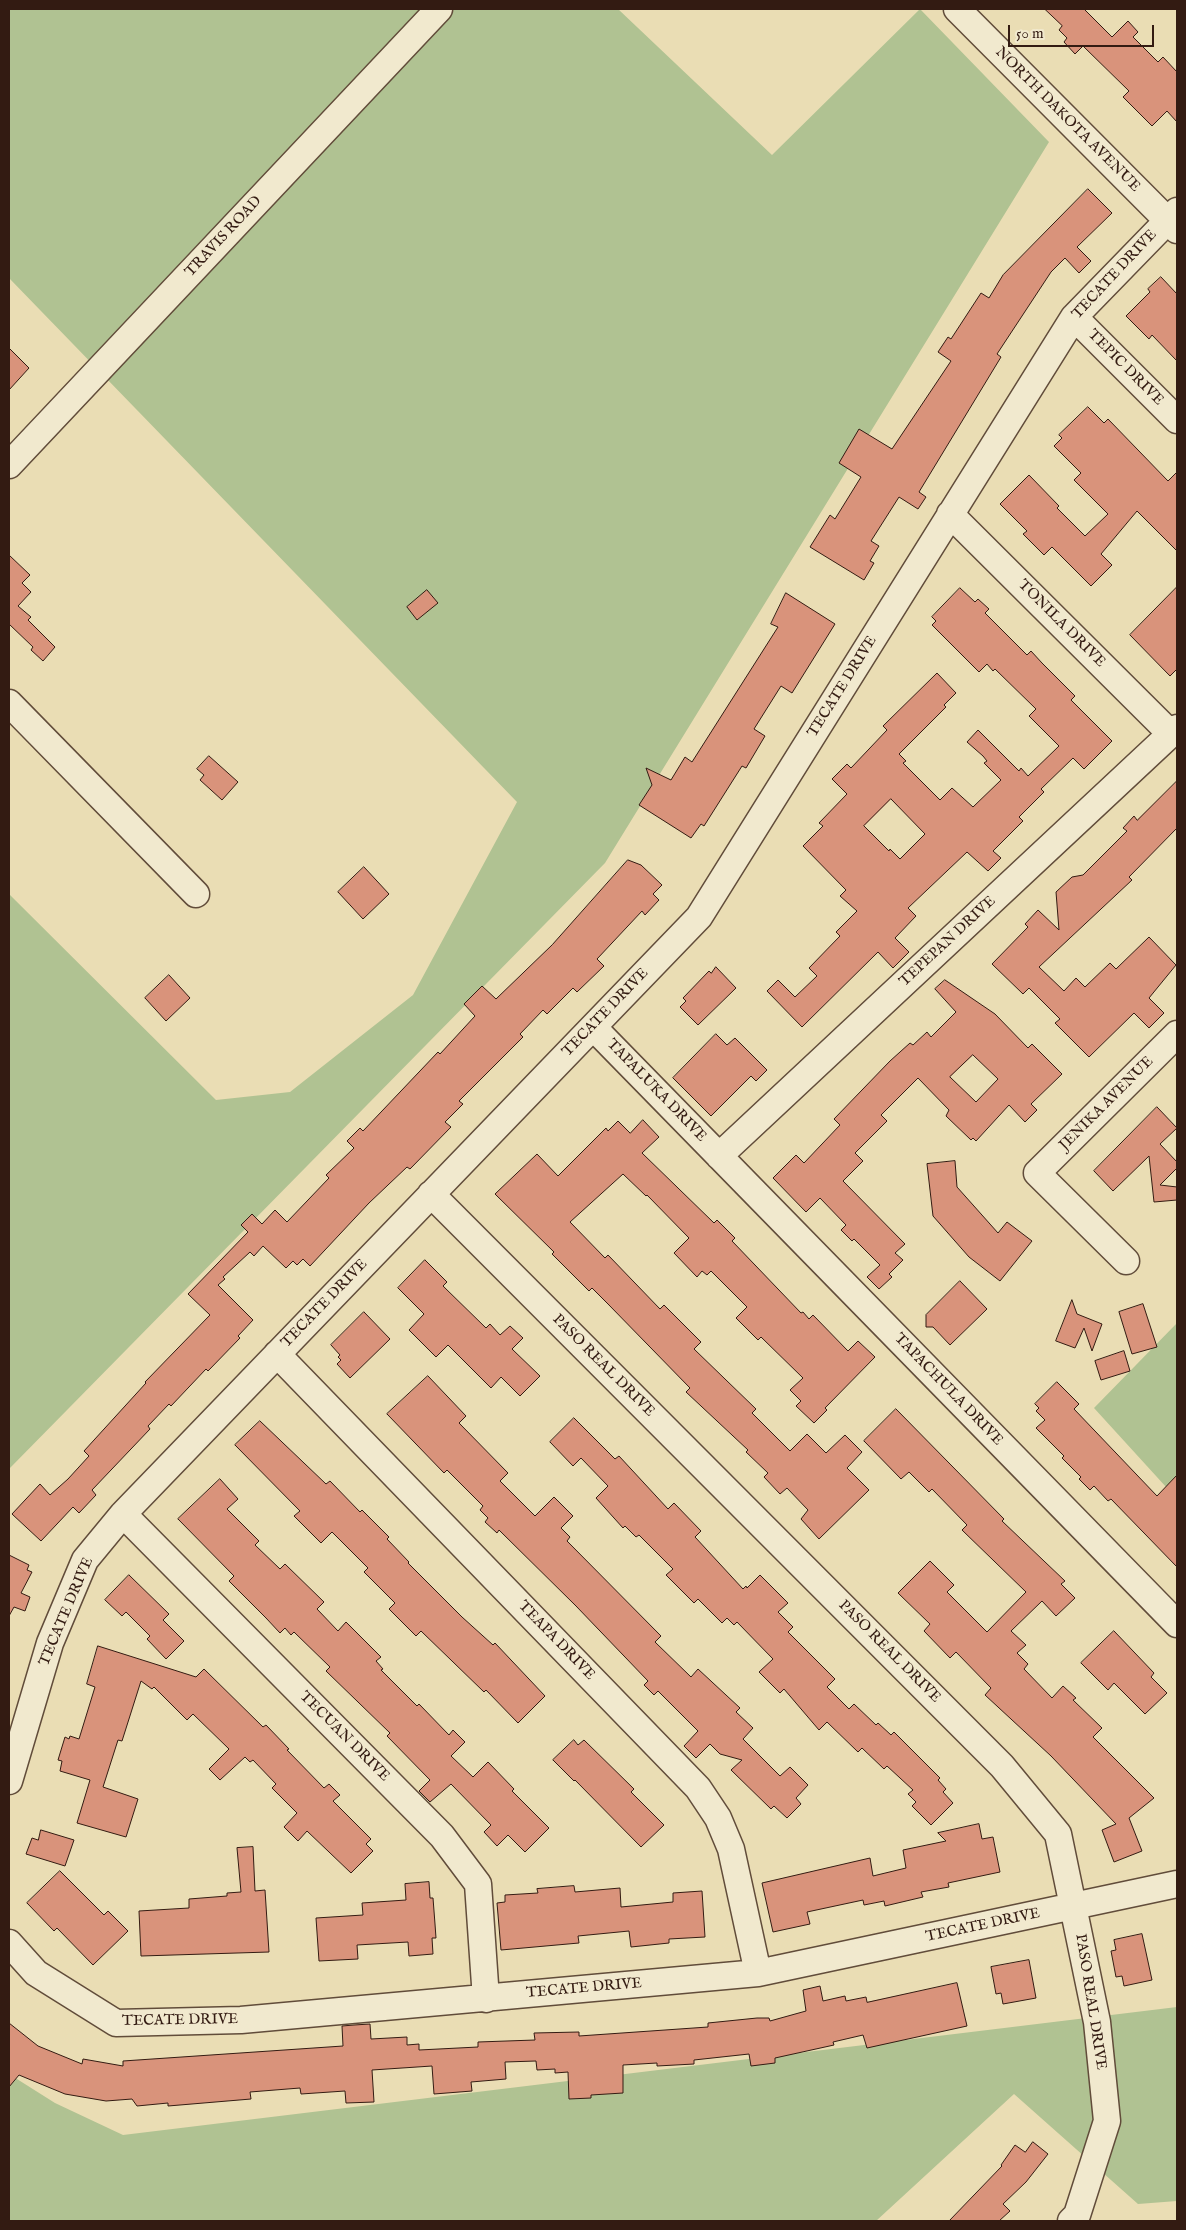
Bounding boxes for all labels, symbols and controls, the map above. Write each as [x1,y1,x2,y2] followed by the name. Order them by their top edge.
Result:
[1011,15,1157,47] scale bar
[1016,24,1044,43] text: 50 m
[991,44,1143,196] street label: NORTH DAKOTA AVENUE
[182,193,266,281] street label: TRAVIS ROAD
[1069,226,1161,324] street label: TECATE DRIVE
[1083,326,1167,410] street label: TEPIC DRIVE
[1013,576,1109,672] street label: TONILA DRIVE
[805,633,881,741] street label: TECATE DRIVE
[896,893,1000,991] street label: TEPEPAN DRIVE
[559,965,653,1061] street label: TECATE DRIVE
[602,1036,710,1146] street label: TAPALUKA DRIVE
[1056,1053,1158,1155] street label: JENIKA AVENUE
[278,1256,372,1352] street label: TECATE DRIVE
[548,1311,658,1421] street label: PASO REAL DRIVE
[890,1330,1006,1450] street label: TAPACHULA DRIVE
[36,1555,98,1669] street label: TECATE DRIVE
[834,1597,944,1707] street label: PASO REAL DRIVE
[514,1598,598,1684] street label: TEAPA DRIVE
[295,1688,393,1786] street label: TECUAN DRIVE
[924,1905,1042,1947] street label: TECATE DRIVE
[1070,1933,1110,2071] street label: PASO REAL DRIVE
[525,1975,643,2003] street label: TECATE DRIVE
[122,2011,238,2031] street label: TECATE DRIVE

